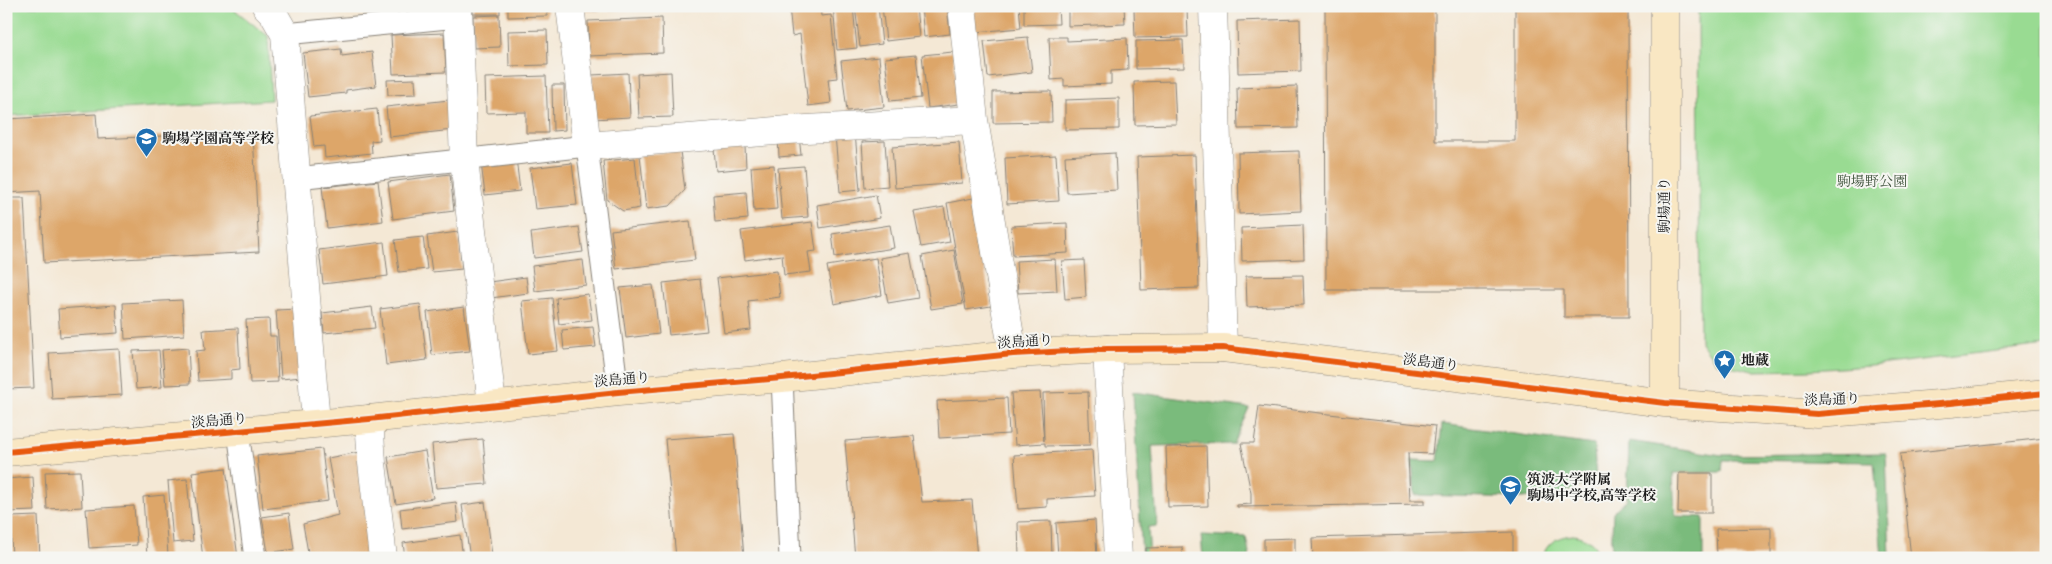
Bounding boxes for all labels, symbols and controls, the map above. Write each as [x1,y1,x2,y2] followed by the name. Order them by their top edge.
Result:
[134,126,158,157] school or university icon: 駒場学園高等学校
[162,130,274,147] place label: 駒場学園高等学校
[1837,173,1907,190] park label: 駒場野公園
[1656,177,1673,233] street label: 駒場通り
[997,331,1054,352] street label: 淡島通り
[1713,348,1737,379] place icon: 地蔵
[1402,351,1460,374] street label: 淡島通り
[1741,352,1769,369] place label: 地蔵
[593,369,651,390] street label: 淡島通り
[1804,390,1860,409] street label: 淡島通り
[190,410,248,431] street label: 淡島通り
[1527,471,1656,504] place label: 筑波大学附属 駒場中学校,高等学校
[1499,475,1523,506] school or university icon: 筑波大学附属 駒場中学校,高等学校

